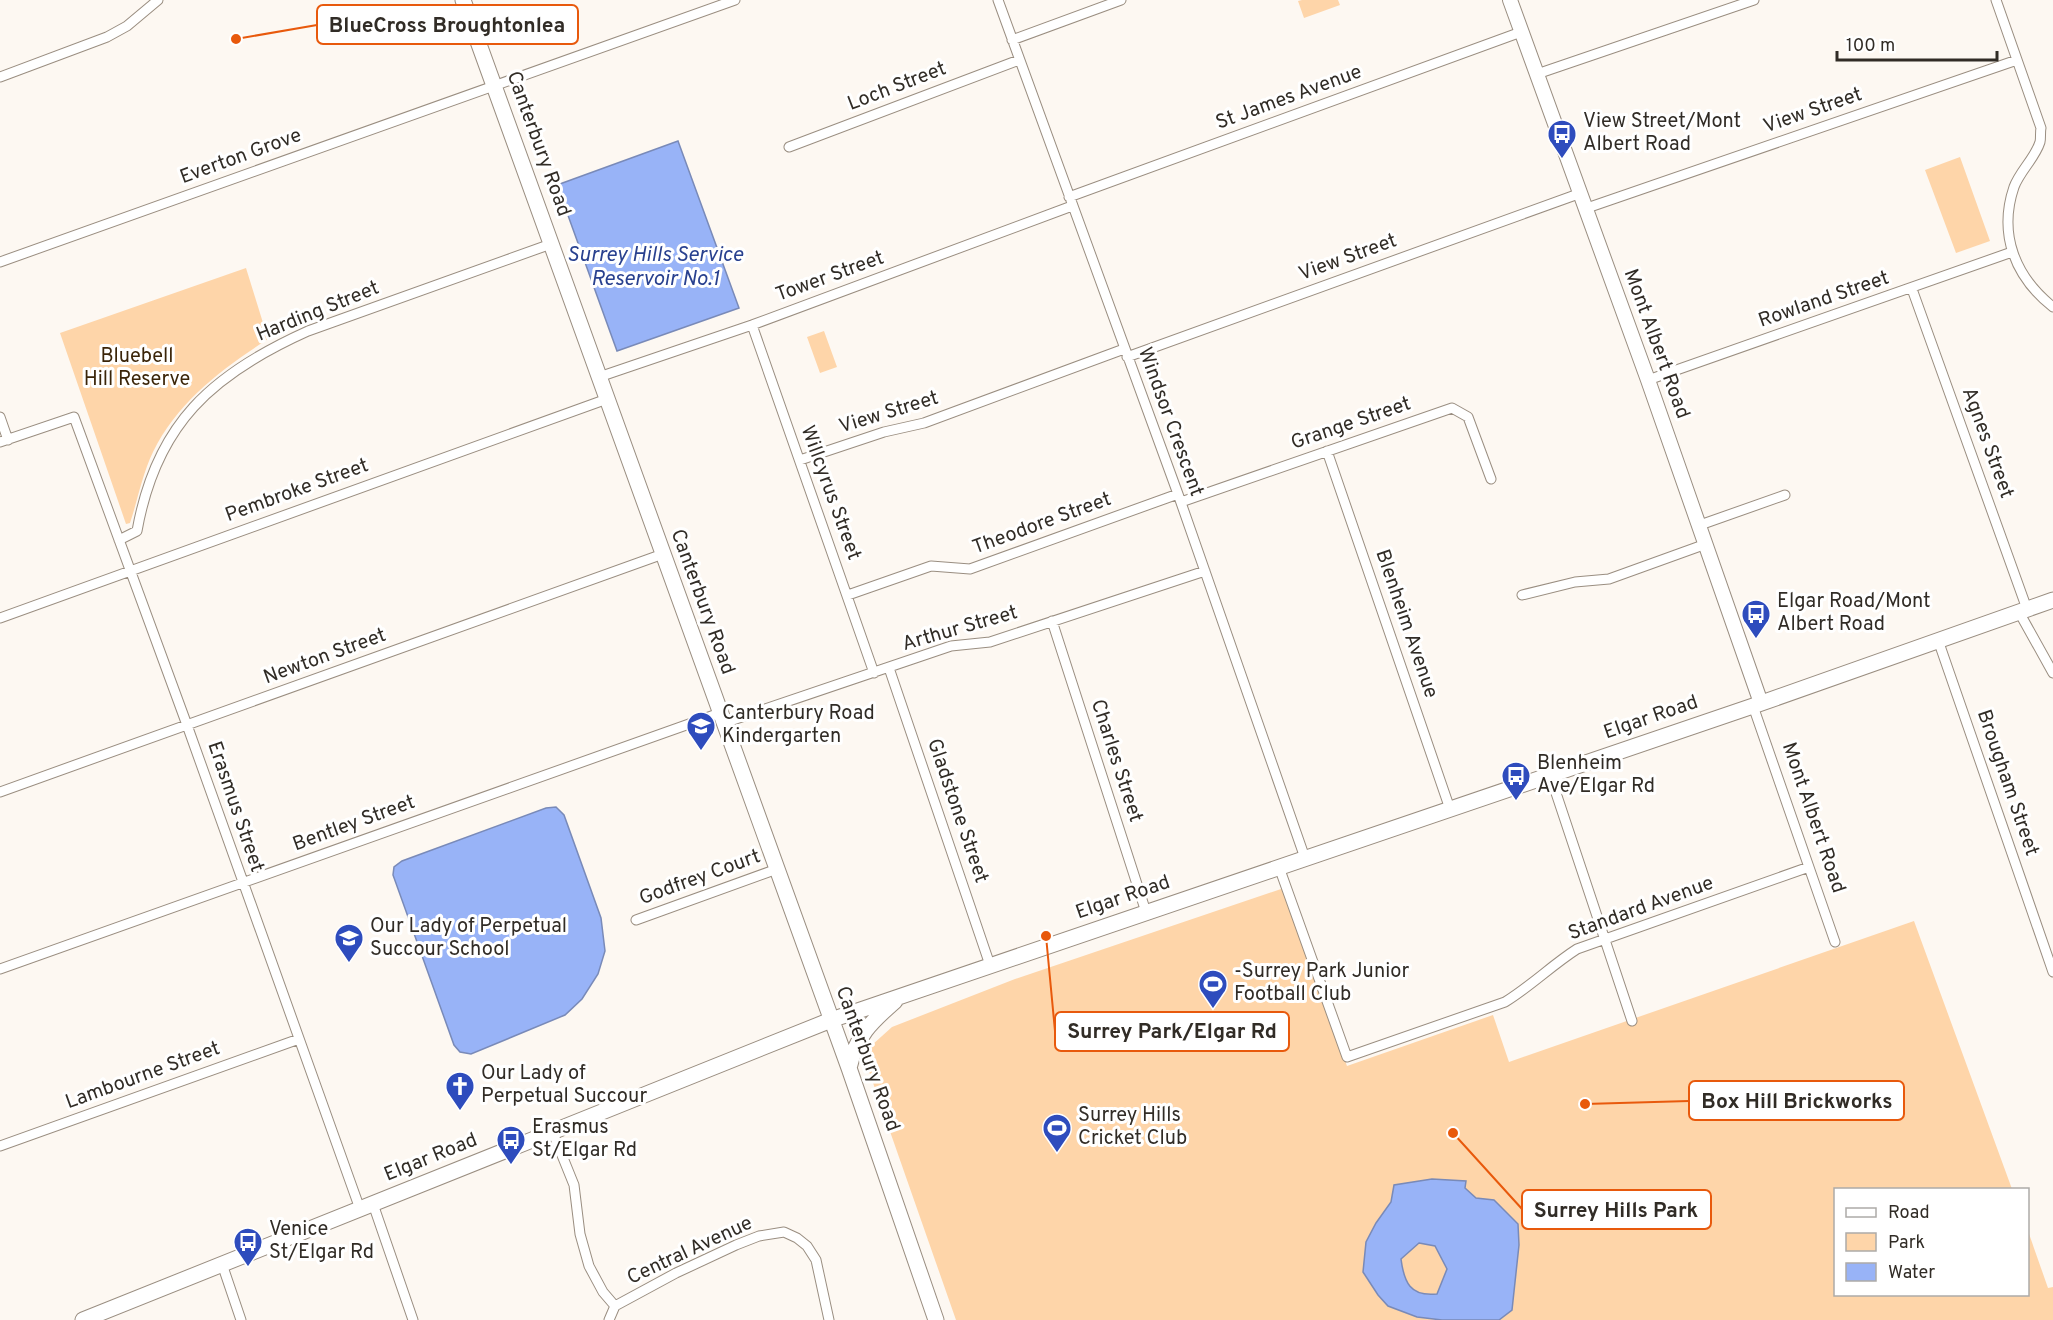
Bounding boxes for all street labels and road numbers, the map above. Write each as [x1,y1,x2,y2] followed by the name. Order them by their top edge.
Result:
[844,56,950,118] street label: Loch Street
[1212,60,1366,136] street label: St James Avenue
[500,68,576,220] street label: Canterbury Road
[1760,82,1866,140] street label: View Street
[177,123,305,191] street label: Everton Grove
[1295,228,1401,288] street label: View Street
[772,245,888,309] street label: Tower Street
[1755,265,1893,335] street label: Rowland Street
[1617,266,1695,422] street label: Mont Albert Road
[253,276,383,348] street label: Harding Street
[1131,344,1209,500] street label: Windsor Crescent
[1955,384,2019,502] street label: Agnes Street
[836,386,942,440] street label: View Street
[1288,391,1414,457] street label: Grange Street
[794,422,866,564] street label: Willcyrus Street
[222,453,372,529] street label: Pembroke Street
[969,487,1115,561] street label: Theodore Street
[664,526,740,678] street label: Canterbury Road
[1368,546,1444,702] street label: Blenheim Avenue
[899,600,1021,658] street label: Arthur Street
[260,623,390,691] street label: Newton Street
[1600,690,1702,746] street label: Elgar Road
[1084,696,1148,826] street label: Charles Street
[1970,707,2044,859] street label: Brougham Street
[920,735,994,887] street label: Gladstone Street
[200,738,270,876] street label: Erasmus Street
[1775,739,1851,897] street label: Mont Albert Road
[289,790,419,858] street label: Bentley Street
[636,844,764,912] street label: Godfrey Court
[1072,870,1174,926] street label: Elgar Road
[1565,871,1717,947] street label: Standard Avenue
[829,983,905,1135] street label: Canterbury Road
[62,1036,224,1116] street label: Lambourne Street
[381,1128,481,1188] street label: Elgar Road
[623,1211,757,1291] street label: Central Avenue

